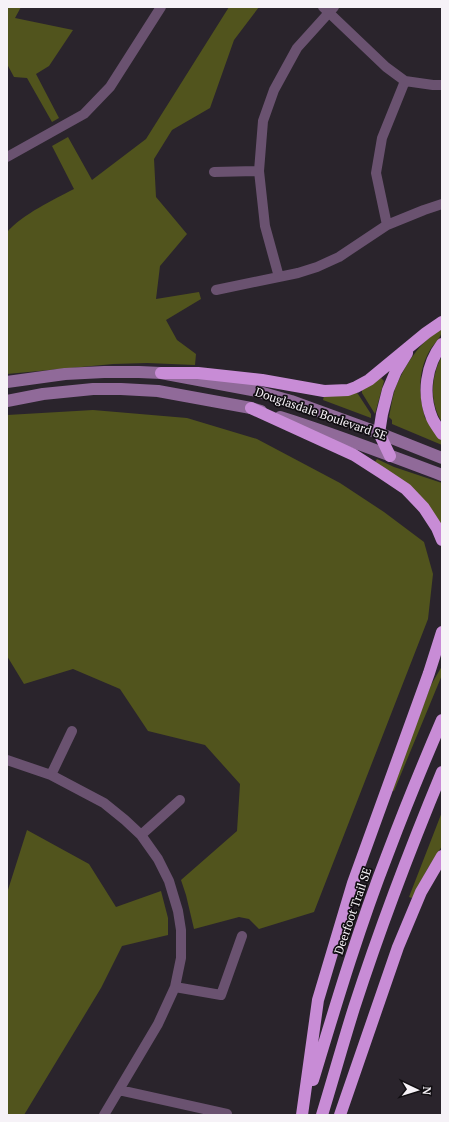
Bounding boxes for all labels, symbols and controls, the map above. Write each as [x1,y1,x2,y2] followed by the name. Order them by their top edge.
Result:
[253,384,389,443] street label: Douglasdale Boulevard SE
[331,865,374,956] street label: Deerfoot Trail SE
[397,1070,437,1110] north arrow
[420,1086,434,1096] text: N

